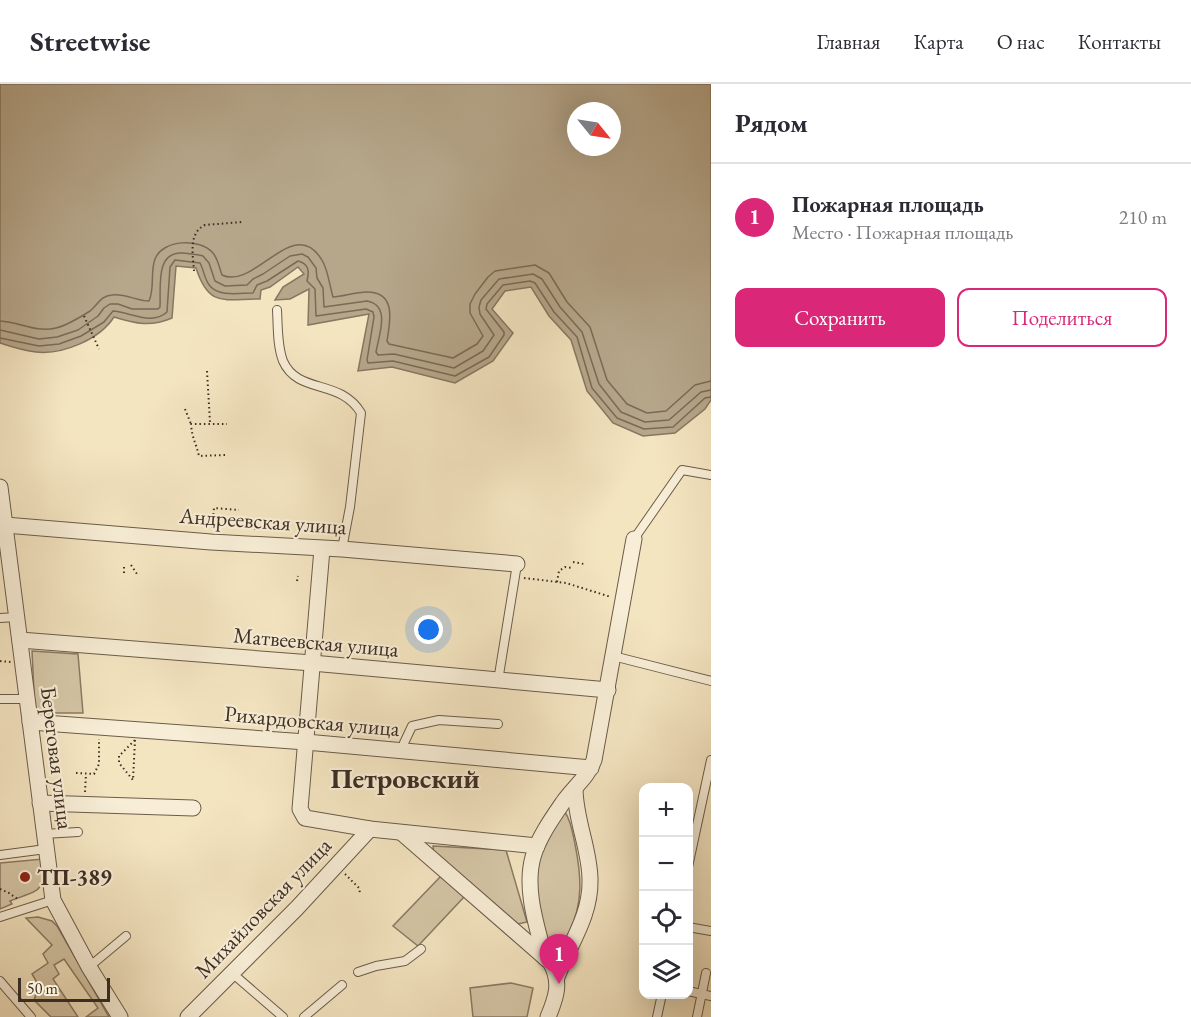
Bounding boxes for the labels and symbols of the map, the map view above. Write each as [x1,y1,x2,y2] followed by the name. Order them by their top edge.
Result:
[567,102,621,156] north arrow
[177,501,348,541] street label: Андреевская улица
[414,615,443,644] your location
[232,620,400,664] street label: Матвеевская улица
[34,685,80,831] street label: Береговая улица
[223,699,401,743] street label: Рихардовская улица
[330,760,480,796] district label: Петровский
[188,831,338,985] street label: Михайловская улица
[37,863,112,892] place label: ТП-389
[18,870,32,884] marker: ТП-389
[540,934,578,984] pin: 1
[18,975,110,1002] scale bar

